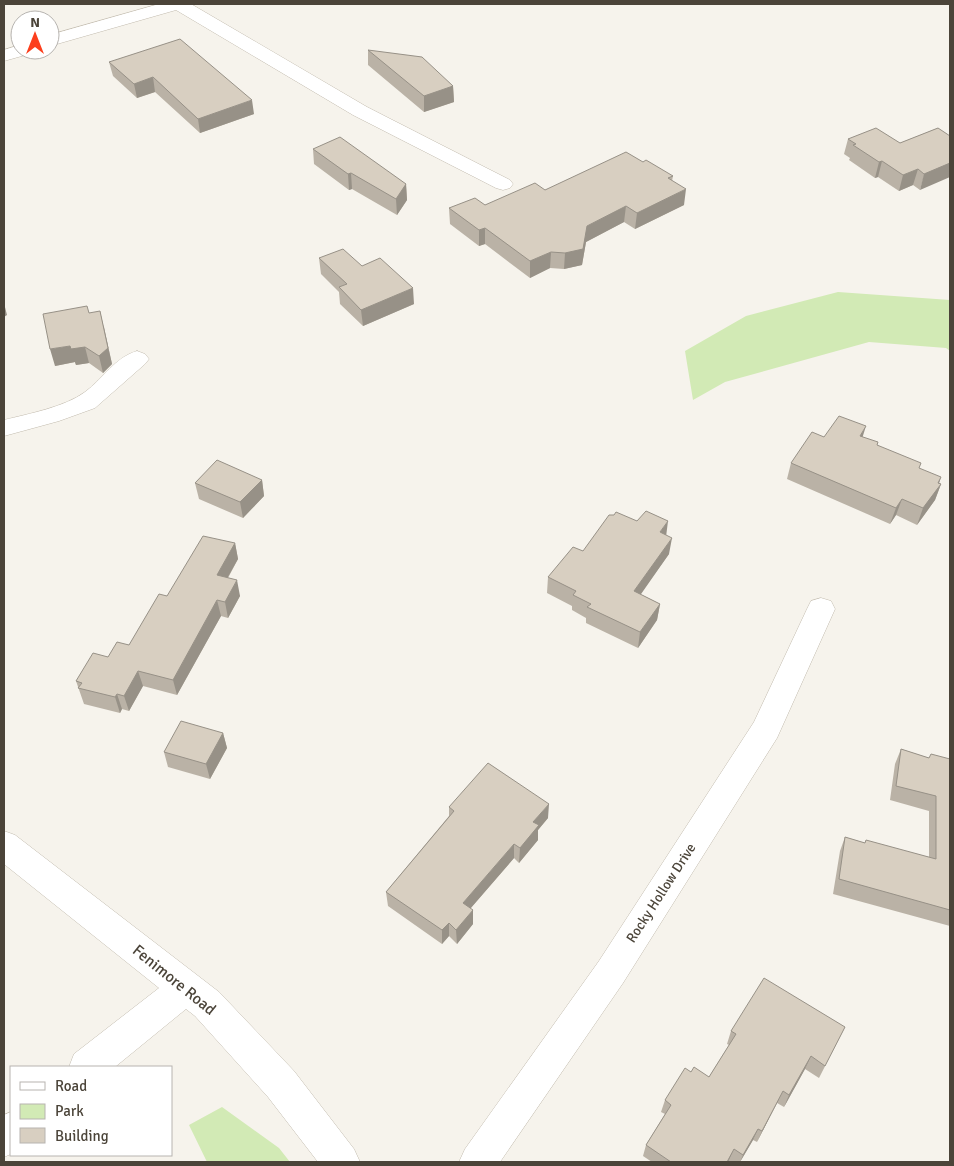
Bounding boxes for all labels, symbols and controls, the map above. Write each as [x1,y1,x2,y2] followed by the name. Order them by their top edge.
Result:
[10,10,60,60] north arrow
[30,14,40,31] text: N
[623,840,699,946] street label: Rocky Hollow Drive
[128,940,220,1020] street label: Fenimore Road
[10,1066,172,1156] legend
[55,1077,87,1095] text: Road
[55,1102,84,1120] text: Park
[55,1127,109,1145] text: Building

